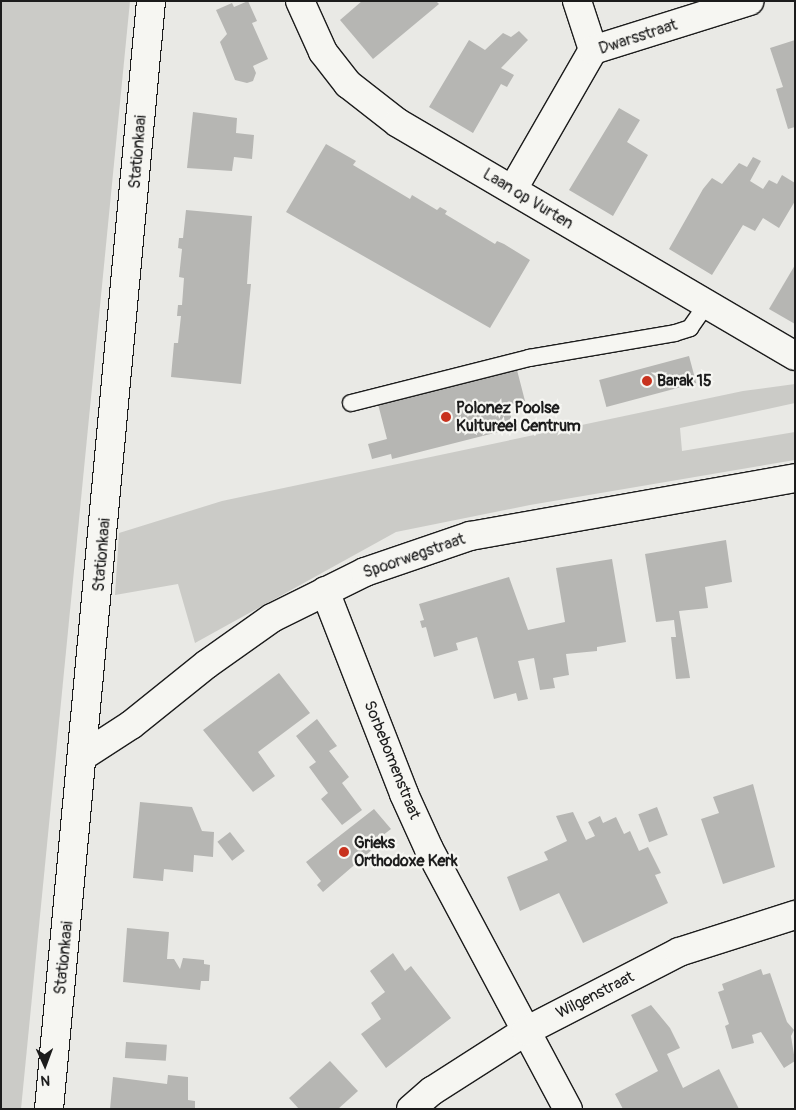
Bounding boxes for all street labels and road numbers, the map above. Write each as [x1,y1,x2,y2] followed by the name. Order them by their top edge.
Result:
[596,15,680,59] street label: Dwarsstraat
[125,114,151,190] street label: Stationkaai
[479,164,577,234] street label: Laan op Vurten
[89,517,115,593] street label: Stationkaai
[360,530,468,582] street label: Spoorwegstraat
[359,698,425,822] street label: Sorbebomenstraat
[51,920,77,996] street label: Stationkaai
[553,967,637,1023] street label: Wilgenstraat

